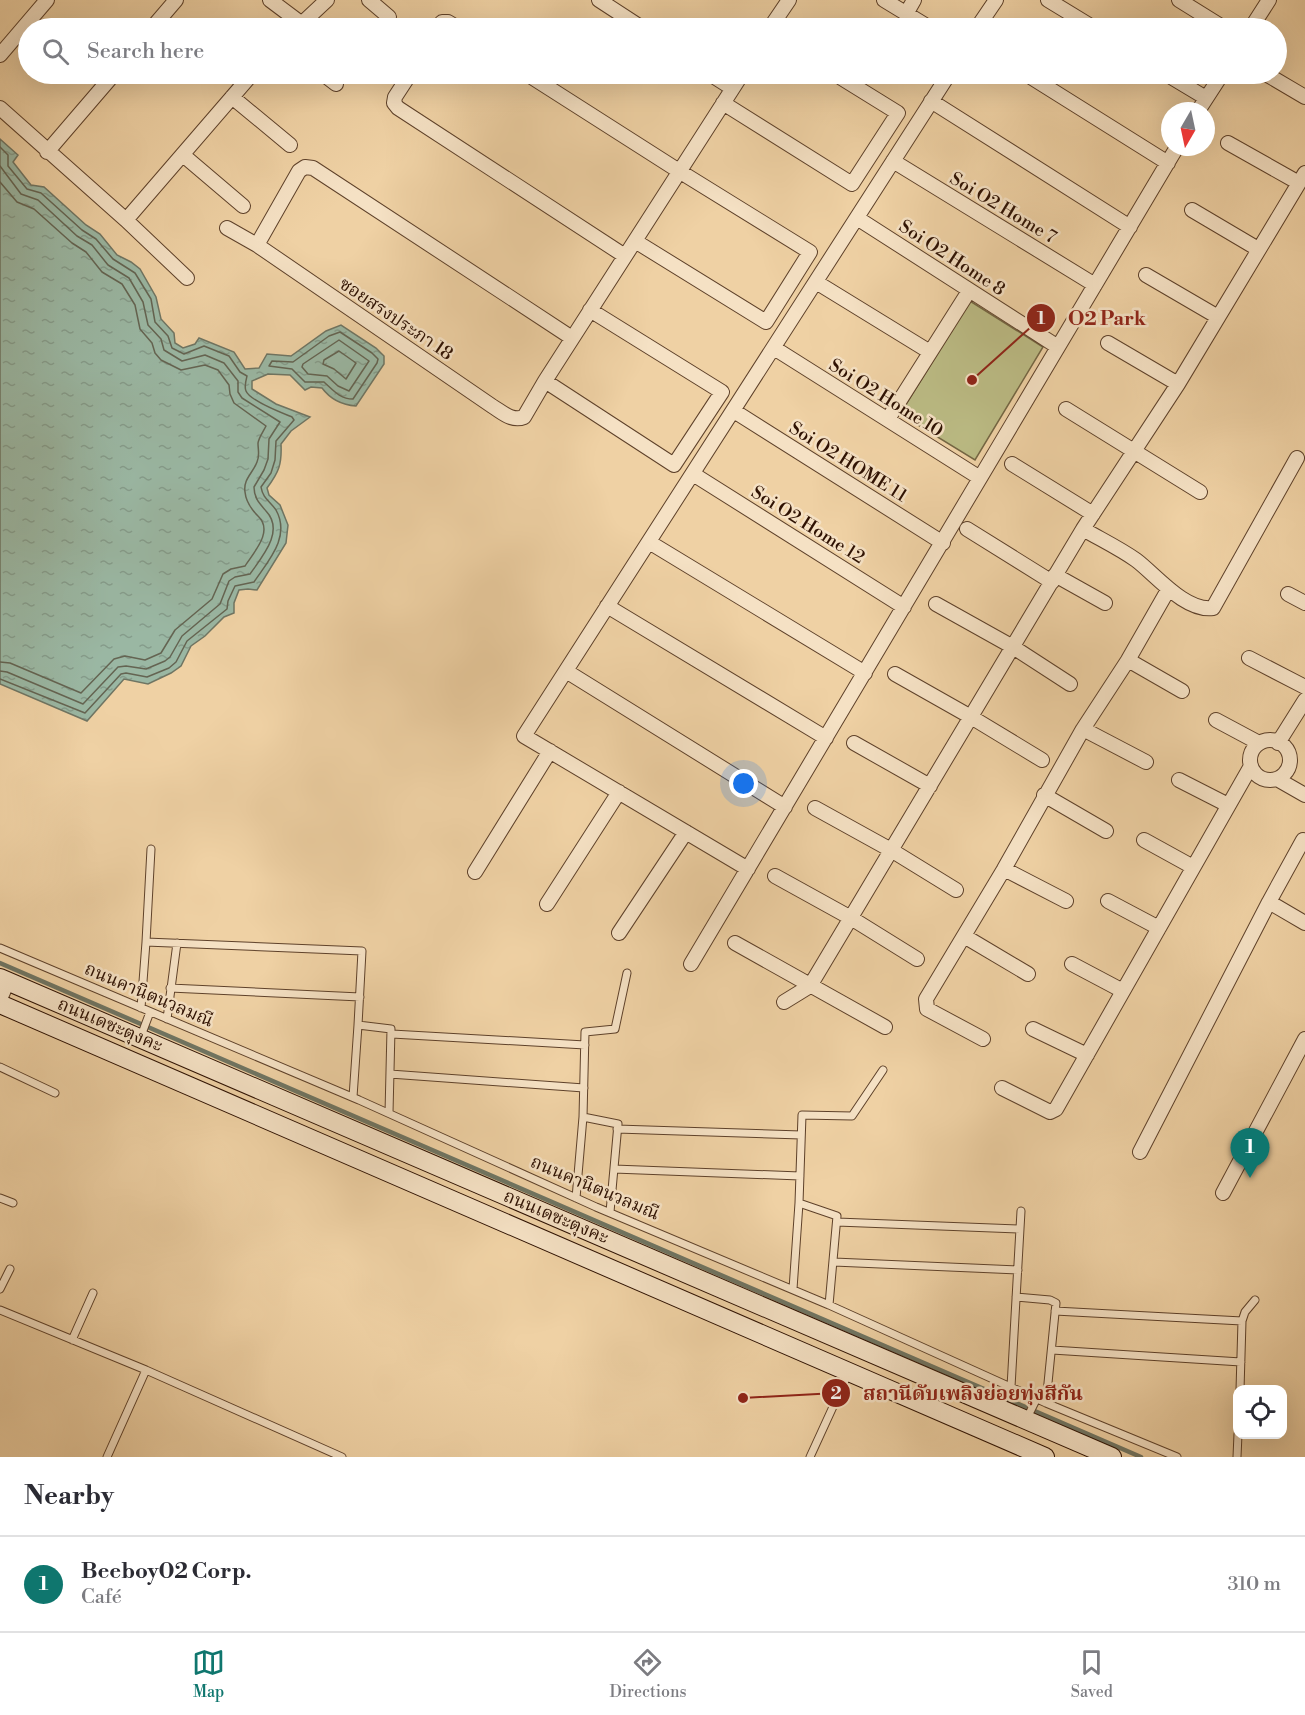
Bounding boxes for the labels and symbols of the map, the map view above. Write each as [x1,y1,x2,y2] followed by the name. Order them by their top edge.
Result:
[1161,102,1215,156] north arrow
[946,167,1060,249] street label: Soi O2 Home 7
[894,215,1010,301] street label: Soi O2 Home 8
[335,272,457,366] street label: ซอยสรงประภา 18
[1026,299,1158,337] callout: O2 Park
[1037,307,1046,330] text: 1
[1068,307,1147,332] text: O2 Park
[825,354,947,442] street label: Soi O2 Home 10
[785,417,911,508] street label: Soi O2 HOME 11
[747,481,869,569] street label: Soi O2 Home 12
[729,769,758,798] your location
[81,957,217,1033] street label: ถนนคานิตนวลมณี
[54,993,166,1057] street label: ถนนเดชะตุงคะ
[1230,1128,1270,1178] pin: 1
[527,1150,663,1226] street label: ถนนคานิตนวลมณี
[500,1185,612,1249] street label: ถนนเดชะตุงคะ
[821,1374,1095,1412] callout: สถานีดับเพลิงย่อยทุ่งสีกัน
[830,1382,842,1405] text: 2
[863,1382,1083,1407] text: สถานีดับเพลิงย่อยทุ่งสีกัน

